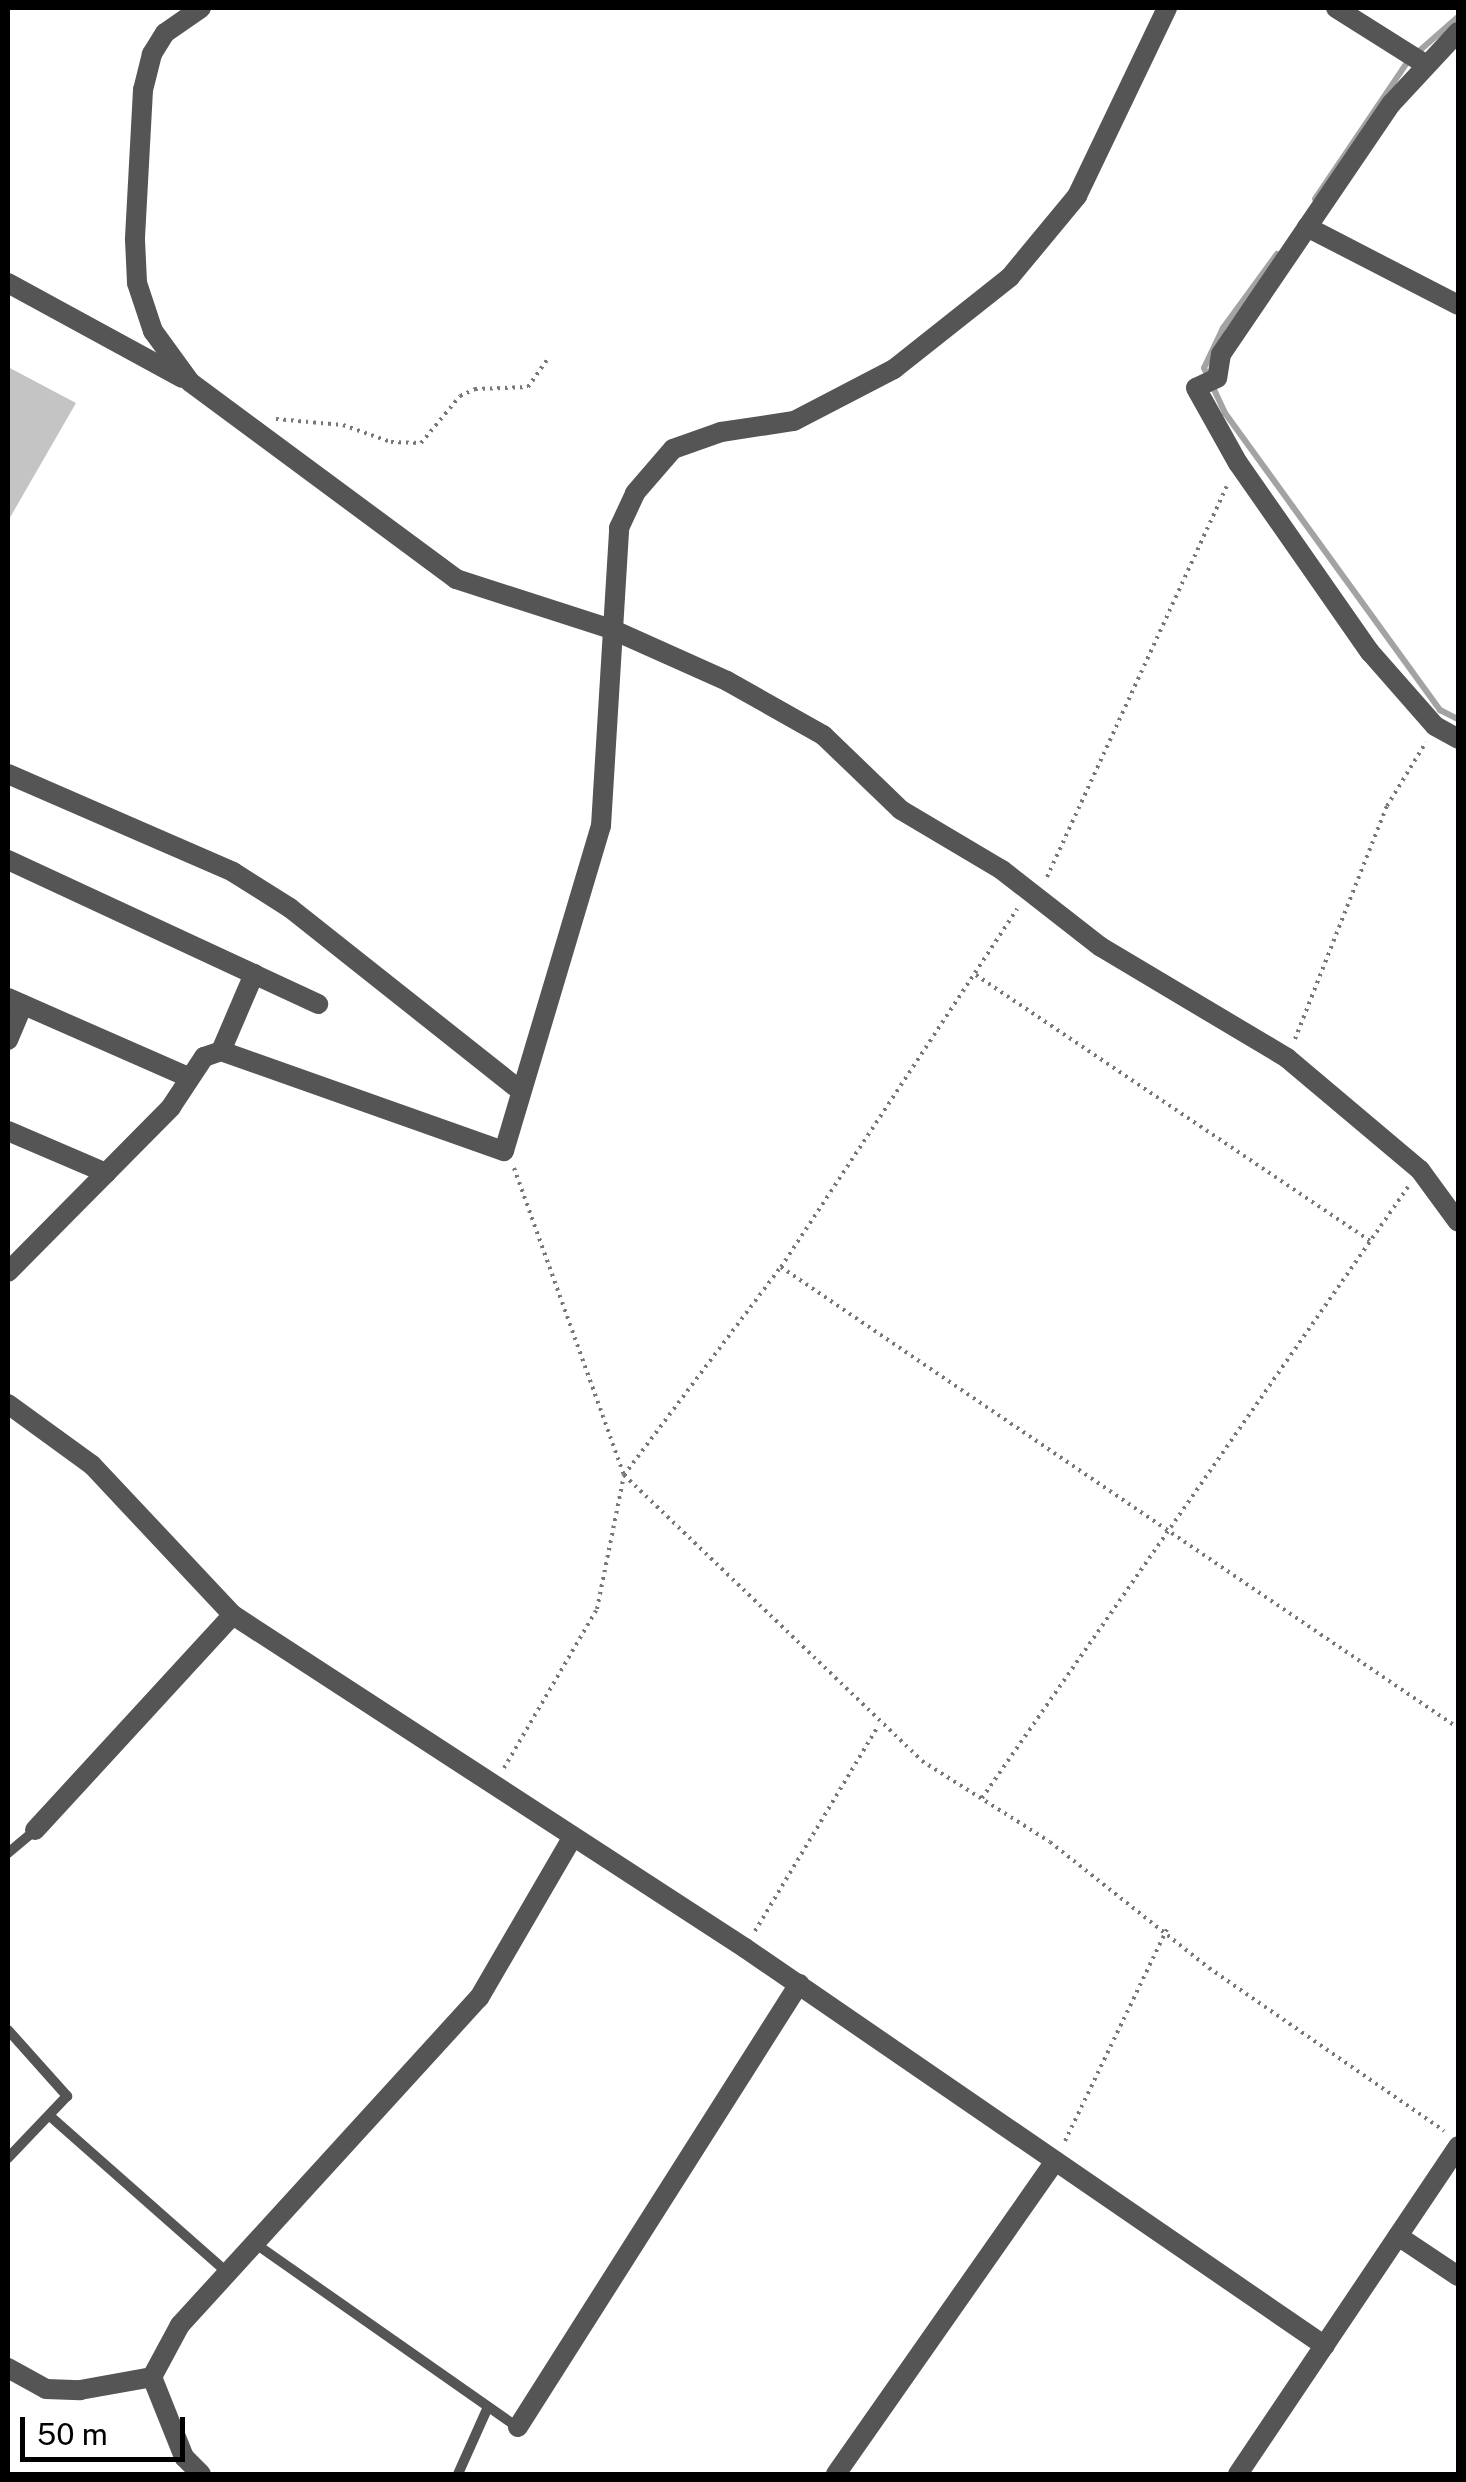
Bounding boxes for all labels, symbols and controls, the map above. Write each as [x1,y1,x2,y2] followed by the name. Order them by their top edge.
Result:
[25,2397,190,2459] scale bar
[37,2416,108,2452] text: 50 m

